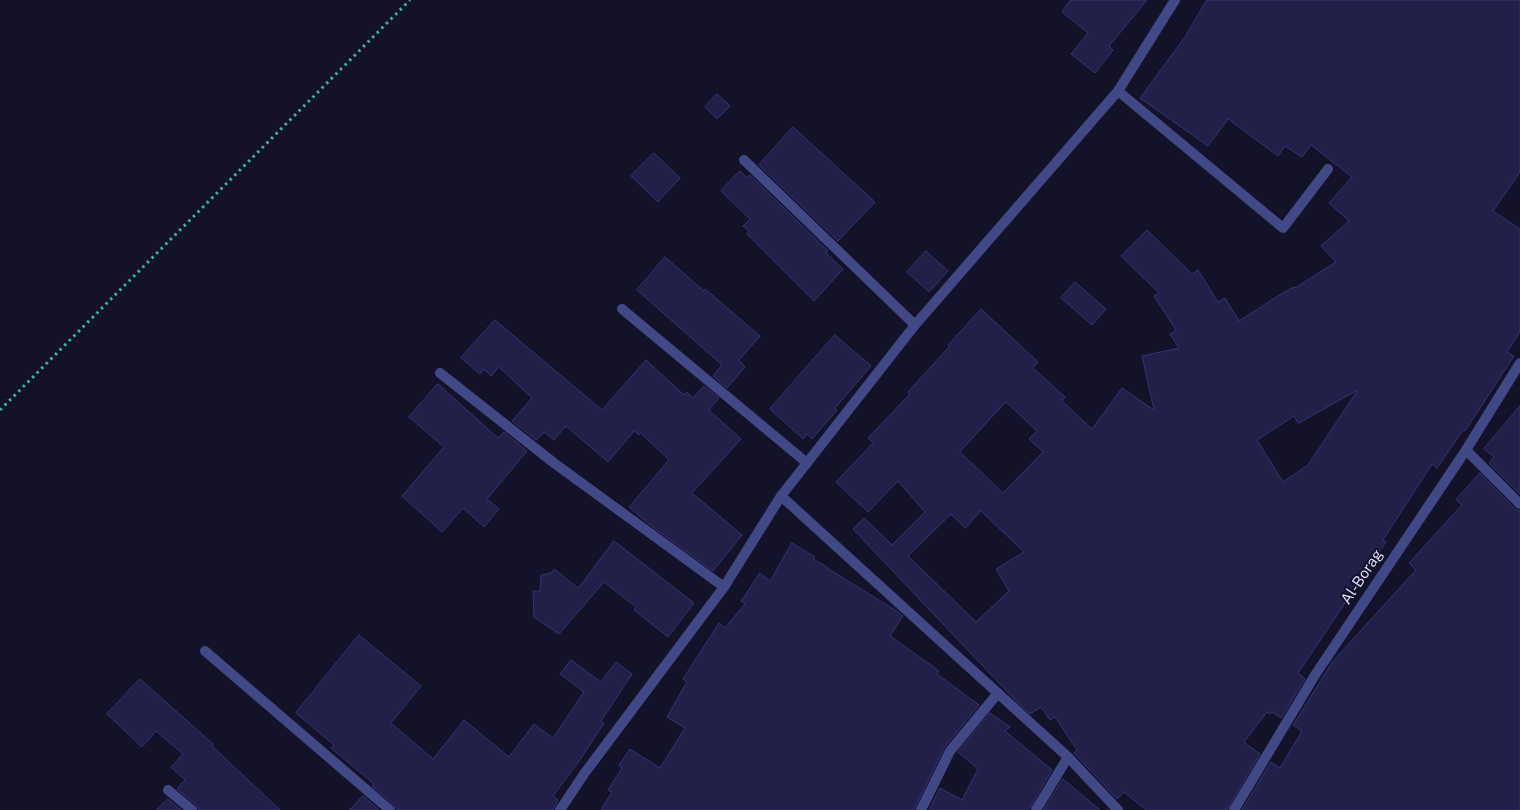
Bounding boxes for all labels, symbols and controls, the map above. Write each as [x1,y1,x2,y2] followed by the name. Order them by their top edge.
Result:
[1337,546,1387,608] street label: Al-Borag

